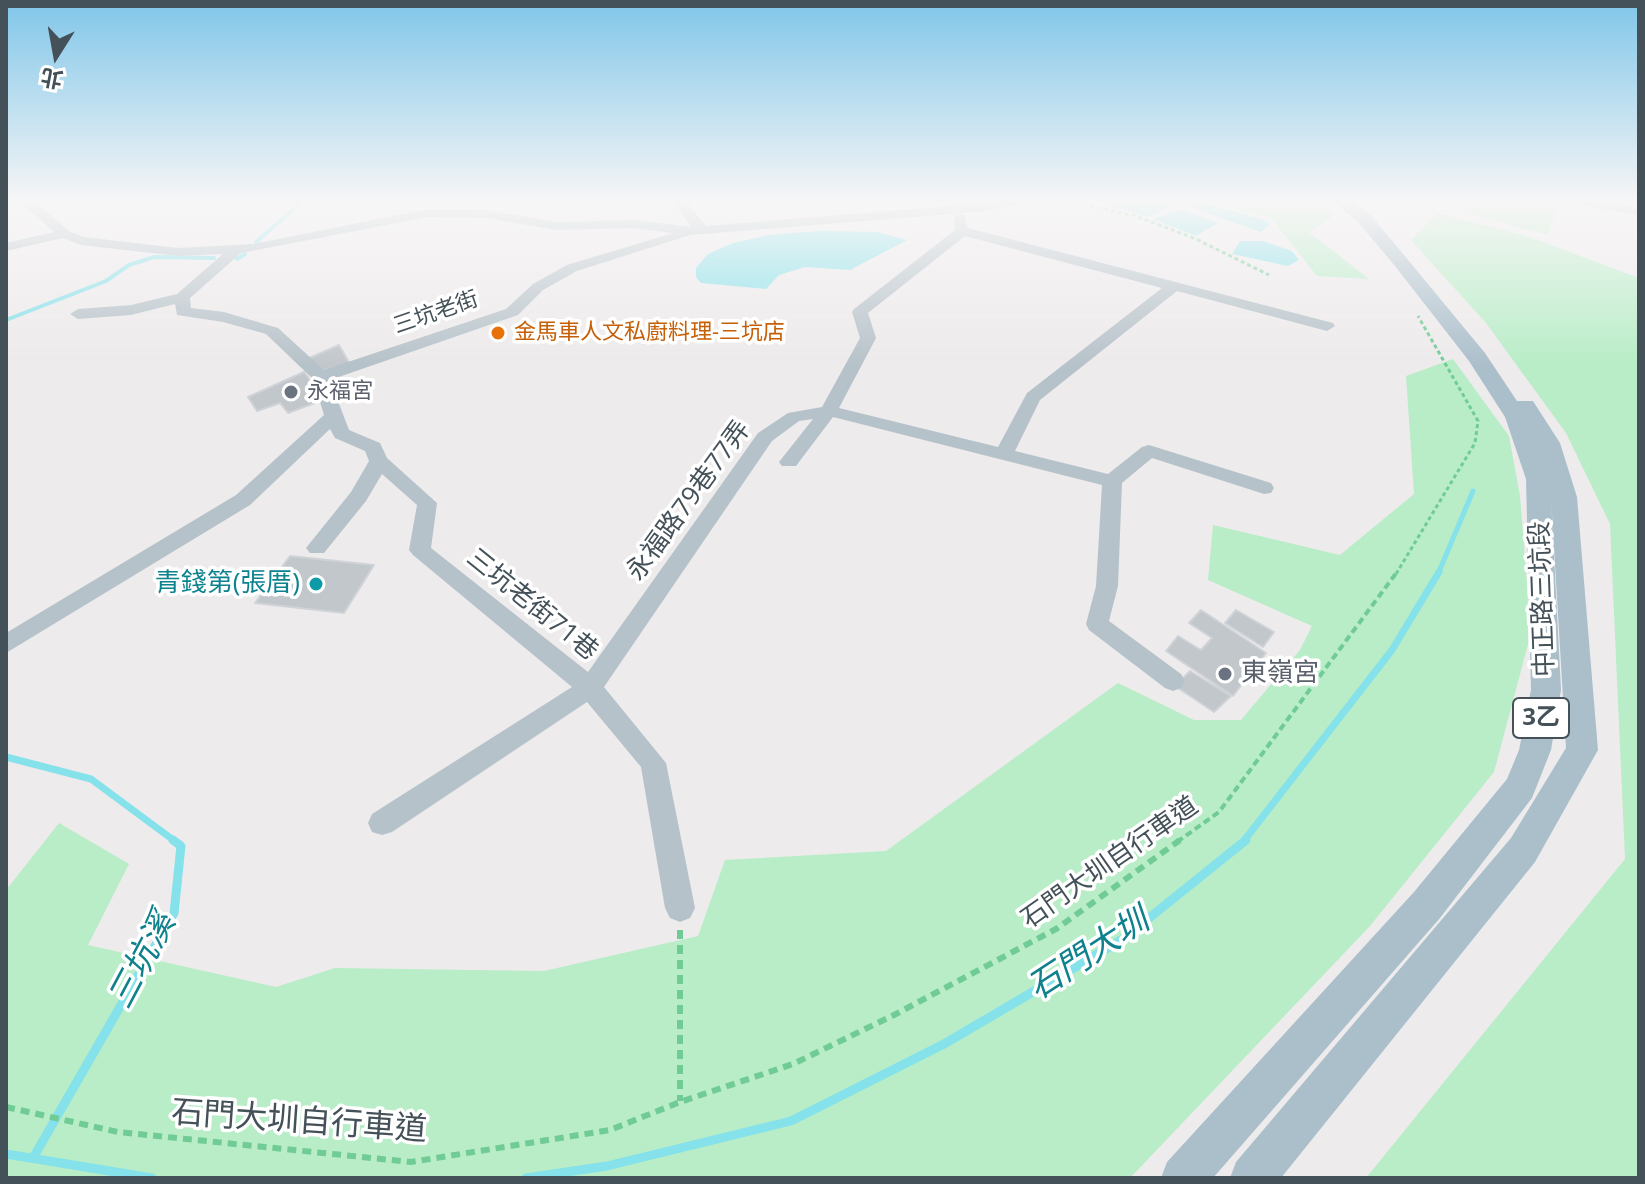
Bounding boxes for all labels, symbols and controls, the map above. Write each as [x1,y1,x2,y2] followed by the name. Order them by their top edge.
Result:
[16,16,96,96] north arrow
[38,63,65,96] text: 北
[390,286,482,340] street label: 三坑老街
[514,320,785,346] place label: 金馬車人文私廚料理-三坑店
[489,324,507,342] marker: 金馬車人文私廚料理-三坑店
[307,379,373,405] place label: 永福宮
[282,383,300,401] marker: 永福宮
[621,415,757,587] street label: 永福路79巷77弄
[1525,521,1561,677] street label: 中正路三坑段
[460,543,604,667] street label: 三坑老街71巷
[155,568,300,600] place label: 青錢第(張厝)
[307,575,325,593] marker: 青錢第(張厝)
[1241,658,1319,690] place label: 東嶺宮
[1216,665,1234,683] marker: 東嶺宮
[1513,698,1569,738] road number: 3乙
[1016,791,1204,935] street label: 石門大圳自行車道
[1021,901,1157,1009] water label: 石門大圳
[101,906,185,1016] water label: 三坑溪
[170,1094,428,1150] street label: 石門大圳自行車道

